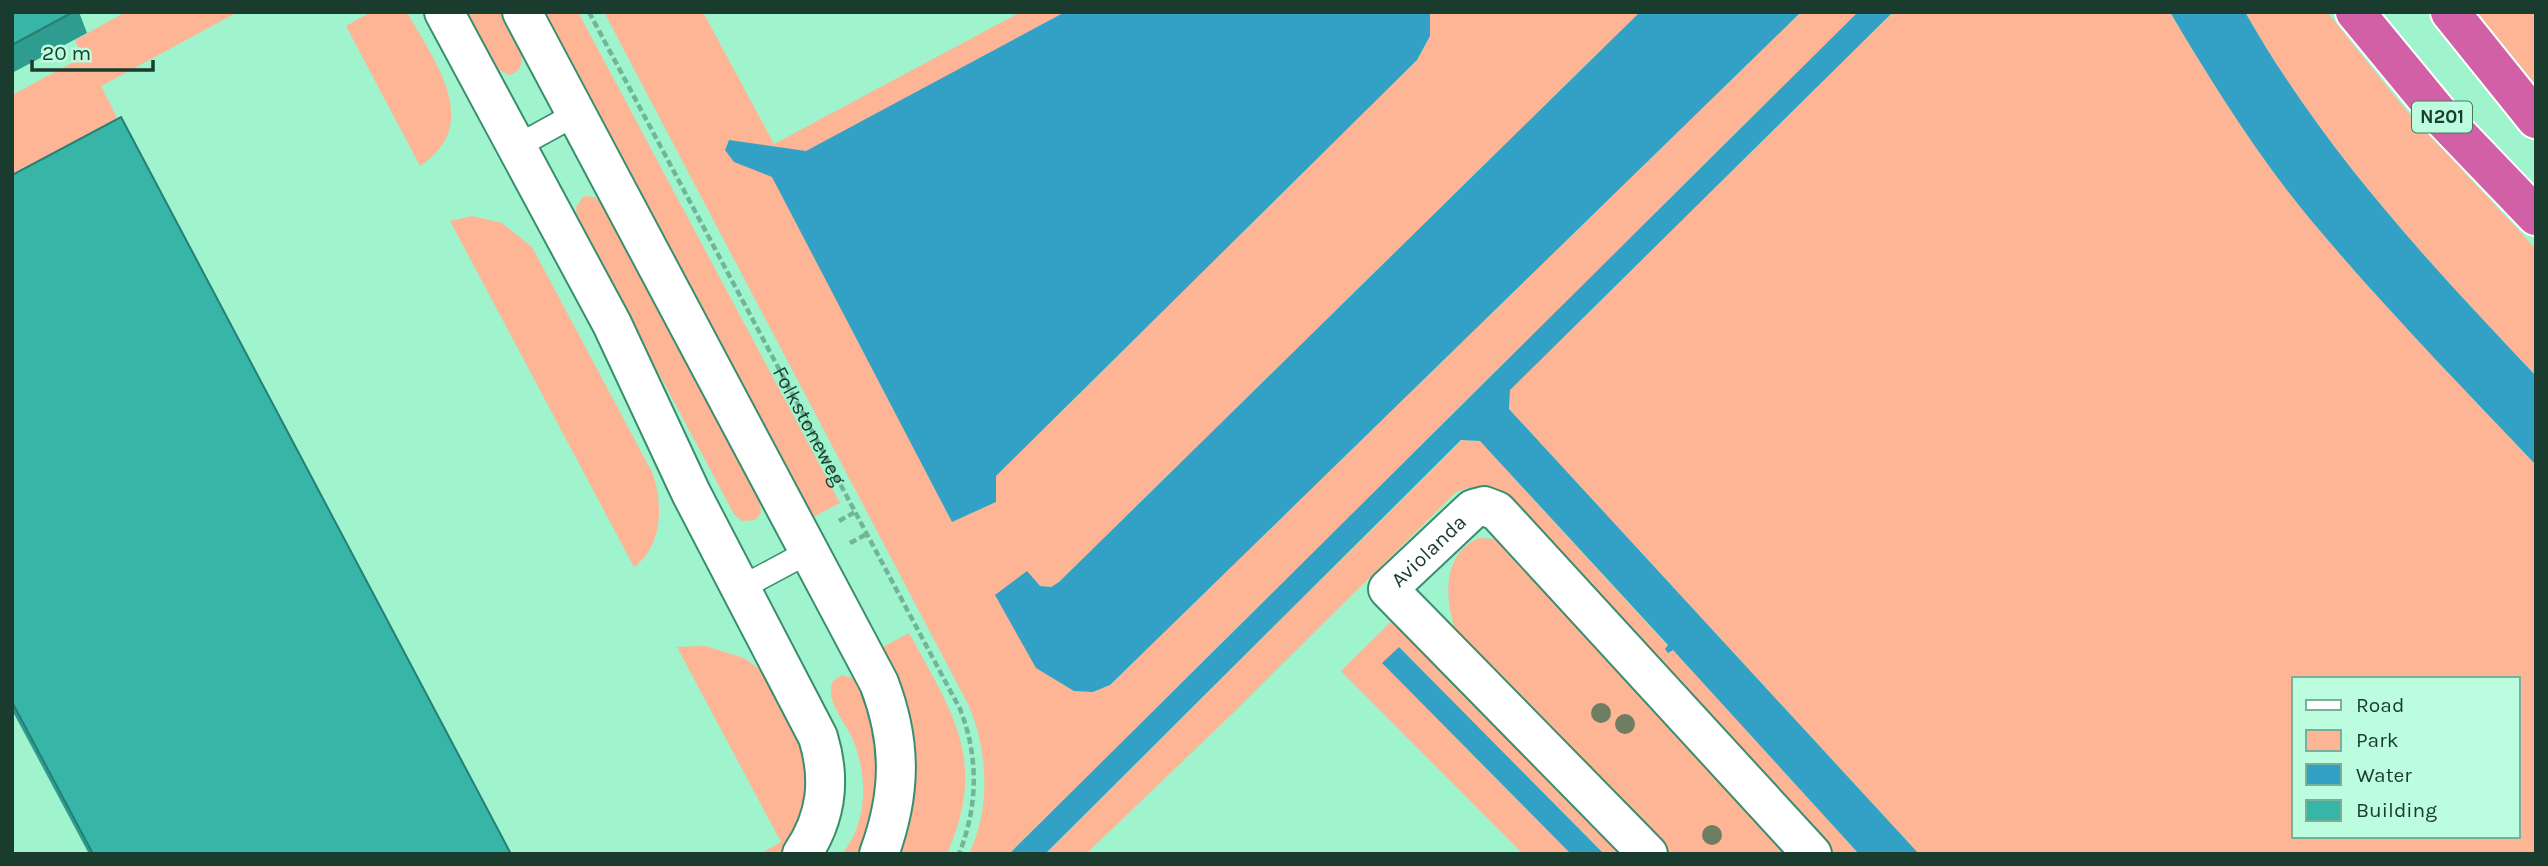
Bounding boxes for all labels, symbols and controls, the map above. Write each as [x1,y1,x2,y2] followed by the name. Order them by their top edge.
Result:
[32,28,152,72] scale bar
[42,41,91,65] text: 20 m
[2412,102,2472,132] road number: N201
[768,362,851,490] street label: Folkstoneweg
[1386,510,1471,592] street label: Aviolanda
[2292,677,2520,838] legend
[2356,693,2404,717] text: Road
[2356,728,2399,752] text: Park
[2356,763,2412,787] text: Water
[2356,798,2437,822] text: Building

